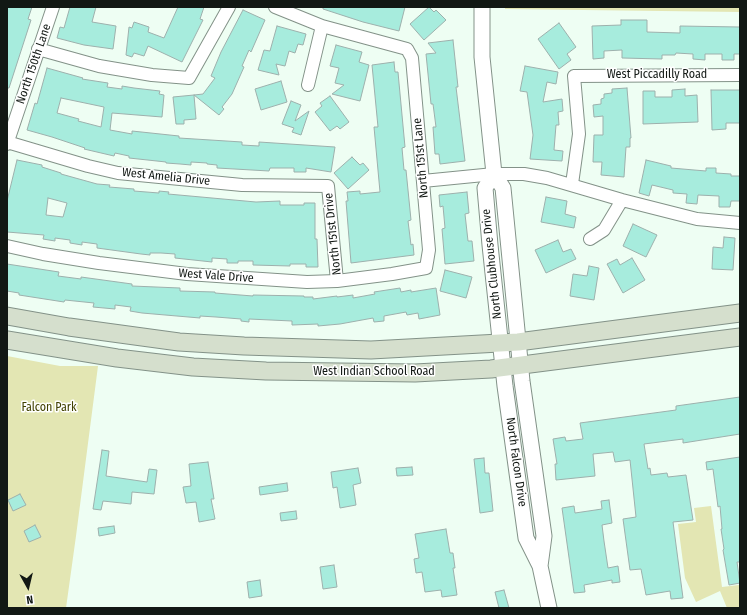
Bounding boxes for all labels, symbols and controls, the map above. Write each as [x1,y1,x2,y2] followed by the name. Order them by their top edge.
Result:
[14,22,54,106] street label: North 150th Lane
[607,68,707,82] street label: West Piccadilly Road
[410,117,432,199] street label: North 151st Lane
[121,165,211,189] street label: West Amelia Drive
[322,192,344,276] street label: North 151st Drive
[479,208,505,320] street label: North Clubhouse Drive
[178,266,254,286] street label: West Vale Drive
[313,365,435,379] street label: West Indian School Road
[21,401,77,415] park label: Falcon Park
[503,416,529,508] street label: North Falcon Drive
[8,567,48,607] north arrow
[26,592,34,606] text: N

